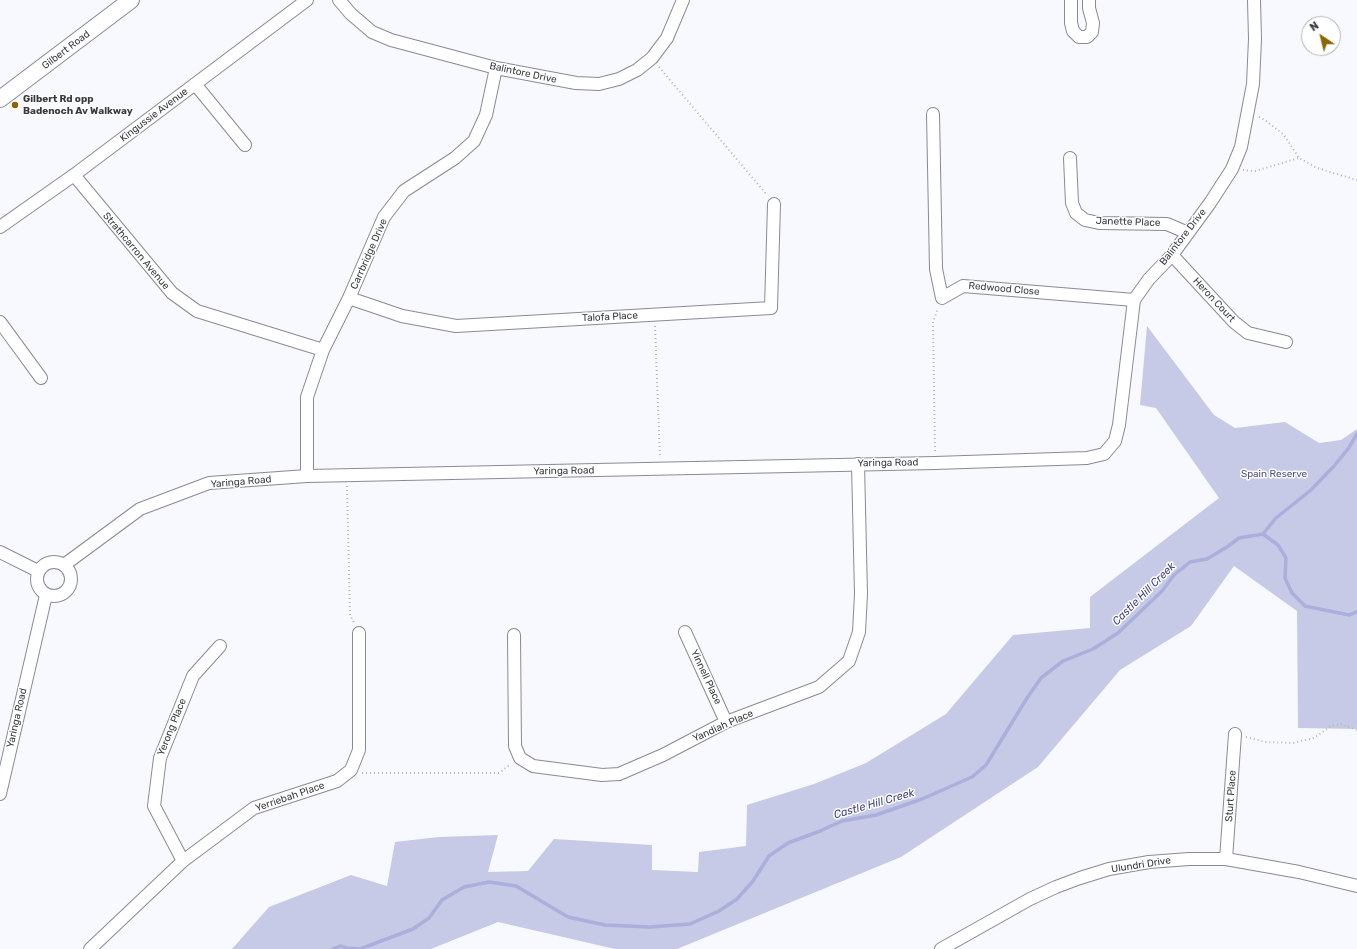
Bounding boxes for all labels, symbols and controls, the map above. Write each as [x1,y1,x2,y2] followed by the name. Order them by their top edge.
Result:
[1301,16,1341,56] north arrow
[1307,19,1321,34] text: N
[40,28,92,72] street label: Gilbert Road
[488,60,558,86] street label: Balintore Drive
[118,85,190,145] street label: Kingussie Avenue
[23,93,133,116] place label: Gilbert Rd opp Badenoch Av Walkway
[10,100,20,110] marker: Gilbert Rd opp Badenoch Av Walkway
[1157,206,1209,268] street label: Balintore Drive
[100,210,172,292] street label: Strathcarron Avenue
[1095,215,1161,229] street label: Janette Place
[348,217,390,291] street label: Carrbridge Drive
[1190,275,1238,325] street label: Heron Court
[968,280,1040,298] street label: Redwood Close
[582,310,638,324] street label: Talofa Place
[857,456,919,470] street label: Yaringa Road
[533,464,595,478] street label: Yaringa Road
[1241,468,1307,480] park label: Spain Reserve
[210,473,272,491] street label: Yaringa Road
[1110,560,1178,628] water label: Castle Hill Creek
[688,648,724,706] street label: Yinnell Place
[4,687,30,749] street label: Yaringa Road
[155,697,189,757] street label: Yerong Place
[691,707,755,745] street label: Yandiah Place
[1223,770,1239,822] street label: Sturt Place
[254,780,326,814] street label: Yerriebah Place
[832,786,916,822] water label: Castle Hill Creek
[1110,854,1172,876] street label: Ulundri Drive

